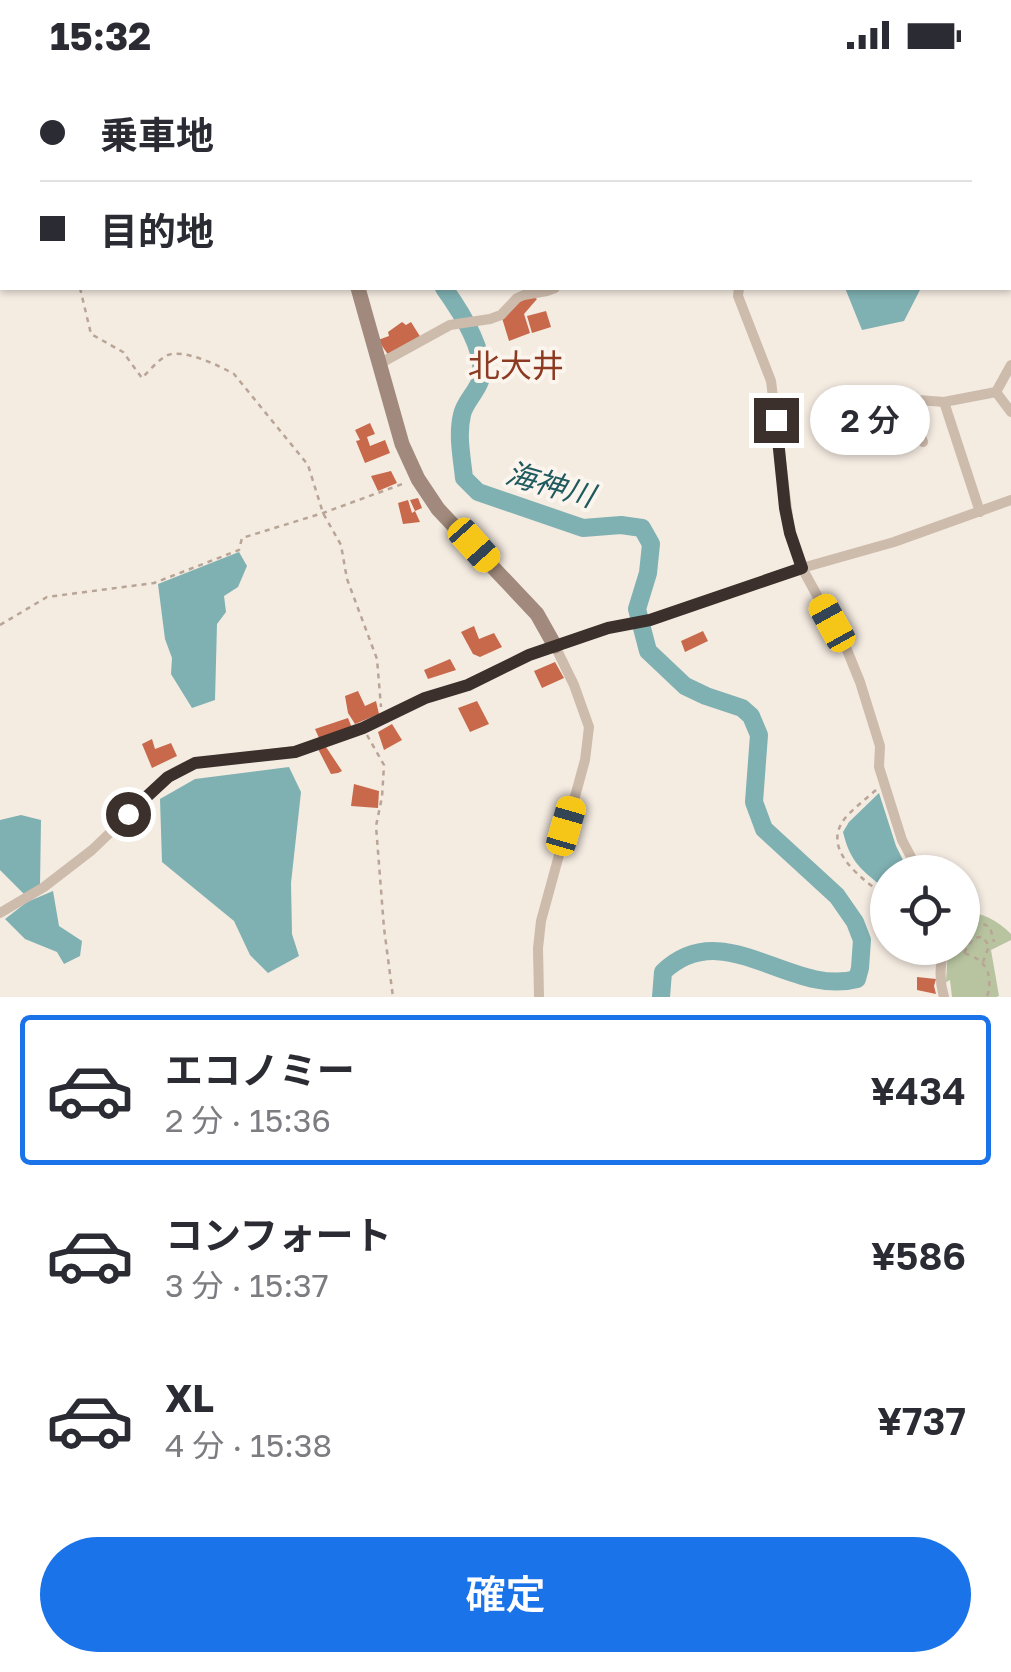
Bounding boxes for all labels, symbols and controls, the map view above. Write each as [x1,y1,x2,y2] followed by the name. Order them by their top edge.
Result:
[50,13,151,58] text: 15:32
[100,112,214,157] text: 乗車地
[100,208,214,253] text: 目的地
[468,346,564,384] district label: 北大井
[811,385,931,455] callout: 2 分
[754,398,799,443] route end
[840,401,900,439] text: 2 分
[502,454,601,515] water label: 海神川
[443,513,505,577] car
[804,589,860,657] car
[106,792,151,837] route start
[543,793,589,859] car
[870,855,980,965] map controls
[870,855,980,965] button: locate
[45,1045,135,1135] icon: car
[165,1047,355,1092] text: エコノミー
[871,1068,966,1113] text: ¥434
[165,1101,331,1139] text: 2 分 · 15:36
[45,1210,135,1300] icon: car
[165,1212,392,1257] text: コンフォート
[871,1233,966,1278] text: ¥586
[165,1266,329,1304] text: 3 分 · 15:37
[45,1375,135,1465] icon: car
[165,1375,214,1420] text: XL
[877,1398,966,1443] text: ¥737
[165,1426,332,1464] text: 4 分 · 15:38
[40,1537,971,1652] button: 確定

